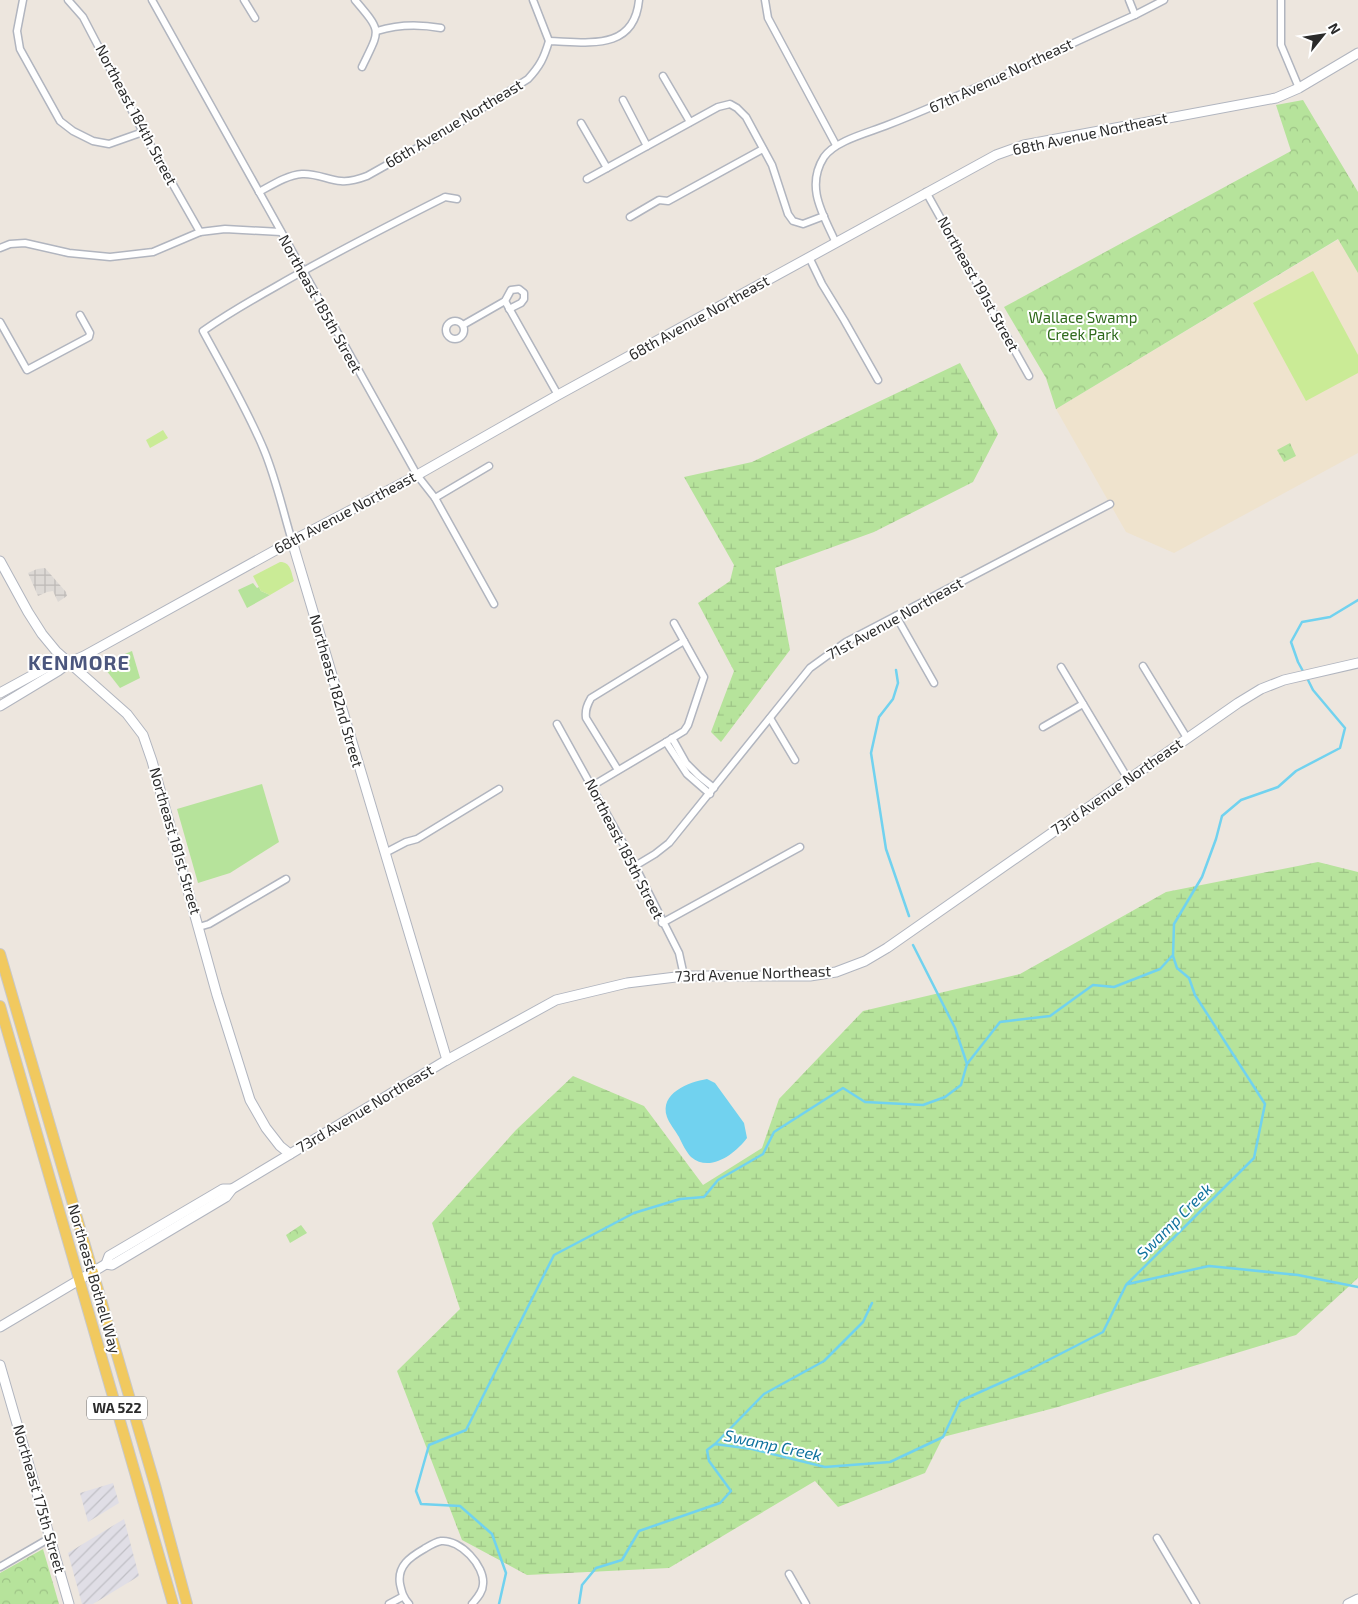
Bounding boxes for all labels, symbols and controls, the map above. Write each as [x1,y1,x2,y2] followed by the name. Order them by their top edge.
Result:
[1298,10,1348,60] north arrow
[1325,20,1345,37] text: N
[926,34,1076,116] street label: 67th Avenue Northeast
[92,41,182,188] street label: Northeast 184th Street
[381,75,526,171] street label: 66th Avenue Northeast
[1011,108,1169,158] street label: 68th Avenue Northeast
[934,213,1024,354] street label: Northeast 191st Street
[275,231,366,376] street label: Northeast 185th Street
[625,271,772,363] street label: 68th Avenue Northeast
[1029,308,1137,343] park label: Wallace Swamp Creek Park
[271,467,419,557] street label: 68th Avenue Northeast
[823,573,966,663] street label: 71st Avenue Northeast
[306,612,368,770] street label: Northeast 182nd Street
[28,650,130,674] district label: KENMORE
[1047,734,1186,838] street label: 73rd Avenue Northeast
[146,765,206,916] street label: Northeast 181st Street
[582,775,668,922] street label: Northeast 185th Street
[675,961,832,985] street label: 73rd Avenue Northeast
[293,1060,436,1156] street label: 73rd Avenue Northeast
[1132,1179,1215,1262] water label: Swamp Creek
[65,1202,125,1356] street label: Northeast Bothell Way
[87,1396,147,1420] road number: WA 522
[10,1422,70,1575] street label: Northeast 175th Street
[723,1425,824,1464] water label: Swamp Creek

